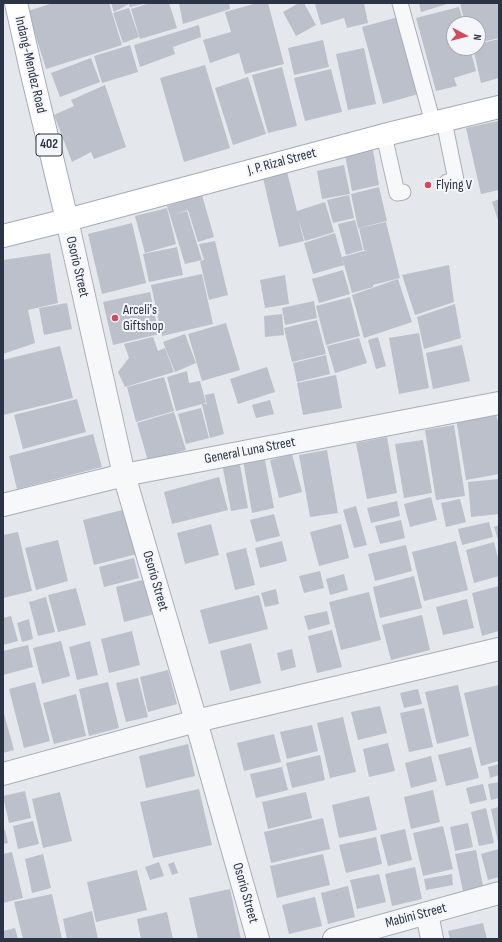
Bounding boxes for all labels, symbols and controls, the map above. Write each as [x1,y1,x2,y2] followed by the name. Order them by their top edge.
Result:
[11,15,49,115] street label: Indang-Mendez Road
[446,16,486,56] north arrow
[471,34,484,41] text: N
[36,134,62,156] road number: 402
[246,145,318,179] street label: J. P. Rizal Street
[436,177,472,193] place label: Flying V
[423,180,433,190] marker: Flying V
[62,235,92,299] street label: Osorio Street
[123,302,163,334] place label: Arceli's Giftshop
[110,313,120,323] marker: Arceli's Giftshop
[203,434,297,468] street label: General Luna Street
[138,549,172,613] street label: Osorio Street
[228,861,262,925] street label: Osorio Street
[384,900,448,932] street label: Mabini Street

